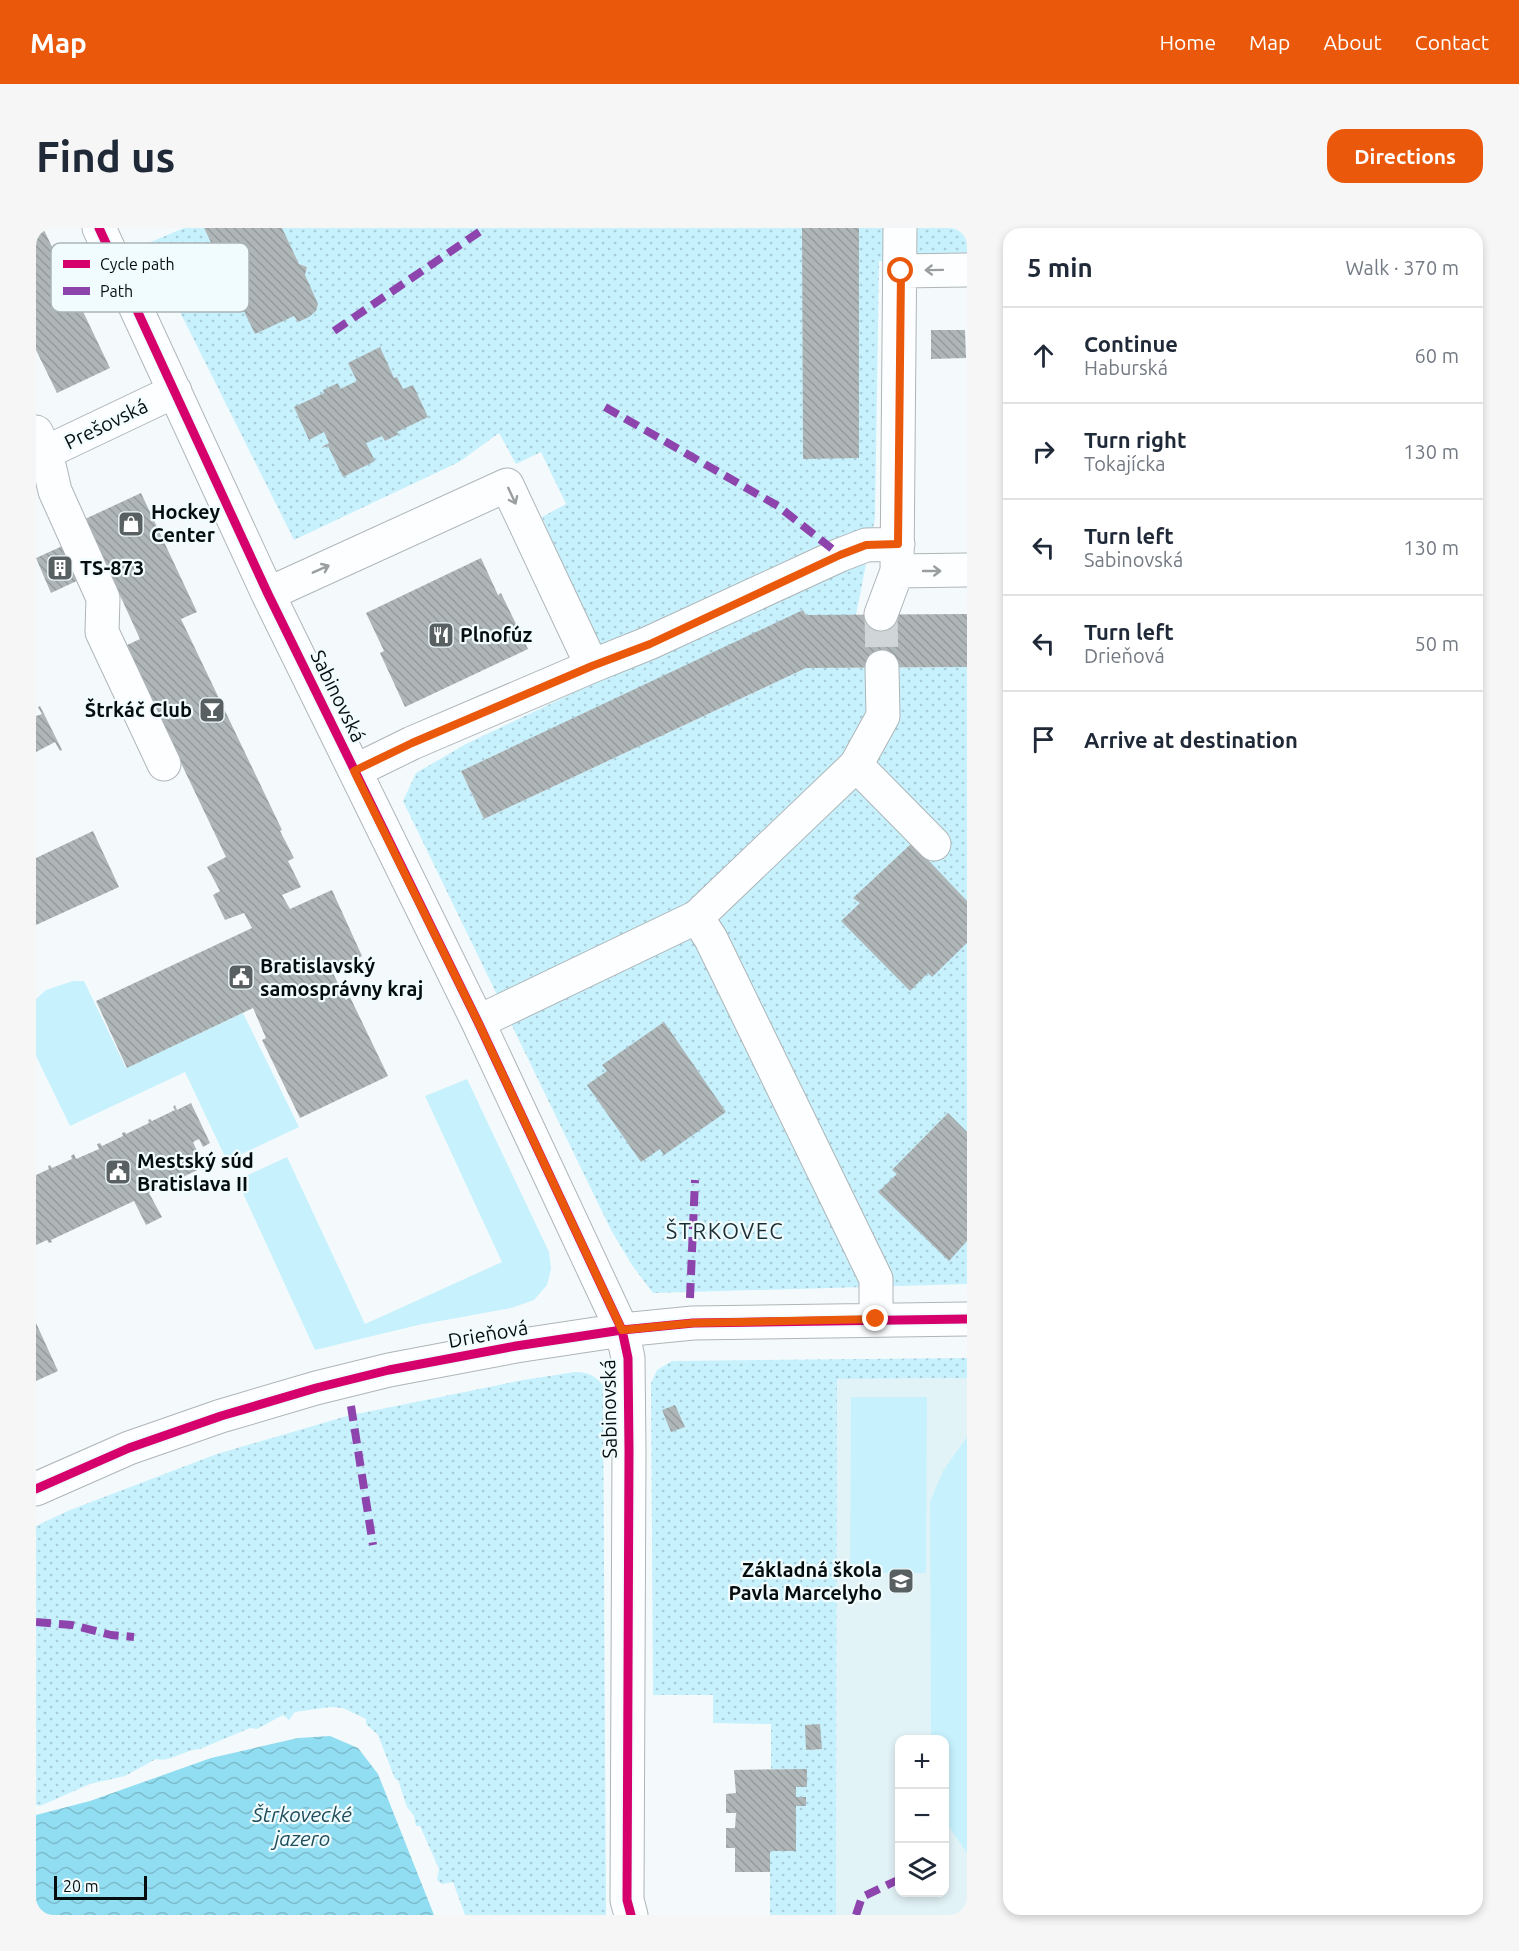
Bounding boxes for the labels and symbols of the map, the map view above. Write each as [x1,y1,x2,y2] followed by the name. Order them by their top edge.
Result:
[51,243,249,312] legend
[100,255,175,273] text: Cycle path
[887,257,913,283] route start
[924,265,944,276] one-way arrow
[100,282,133,300] text: Path
[60,394,151,454] street label: Prešovská
[507,486,519,504] one-way arrow
[151,500,220,546] place label: Hockey Center
[116,509,146,539] shop icon: Hockey Center
[45,553,75,583] building icon: TS-873
[80,556,144,579] place label: TS-873
[312,563,330,575] one-way arrow
[922,565,942,576] one-way arrow
[426,620,456,650] restaurant icon: Plnofúz
[460,623,532,646] place label: Plnofúz
[306,646,371,745] street label: Sabinovská
[197,695,227,725] bar icon: Štrkáč Club
[85,698,192,721] place label: Štrkáč Club
[260,954,423,1000] place label: Bratislavský samosprávny kraj
[226,962,256,992] public building icon: Bratislavský samosprávny kraj
[137,1149,254,1195] place label: Mestský súd Bratislava II
[103,1157,133,1187] public building icon: Mestský súd Bratislava II
[666,1218,784,1243] district label: ŠTRKOVEC
[862,1305,888,1331] route end
[446,1315,530,1352] street label: Drieňová
[596,1359,621,1459] street label: Sabinovská
[729,1558,882,1604] place label: Základná škola Pavla Marcelyho
[886,1566,916,1596] school or university icon: Základná škola Pavla Marcelyho
[251,1802,352,1850] water label: Štrkovecké jazero
[54,1873,147,1900] scale bar

